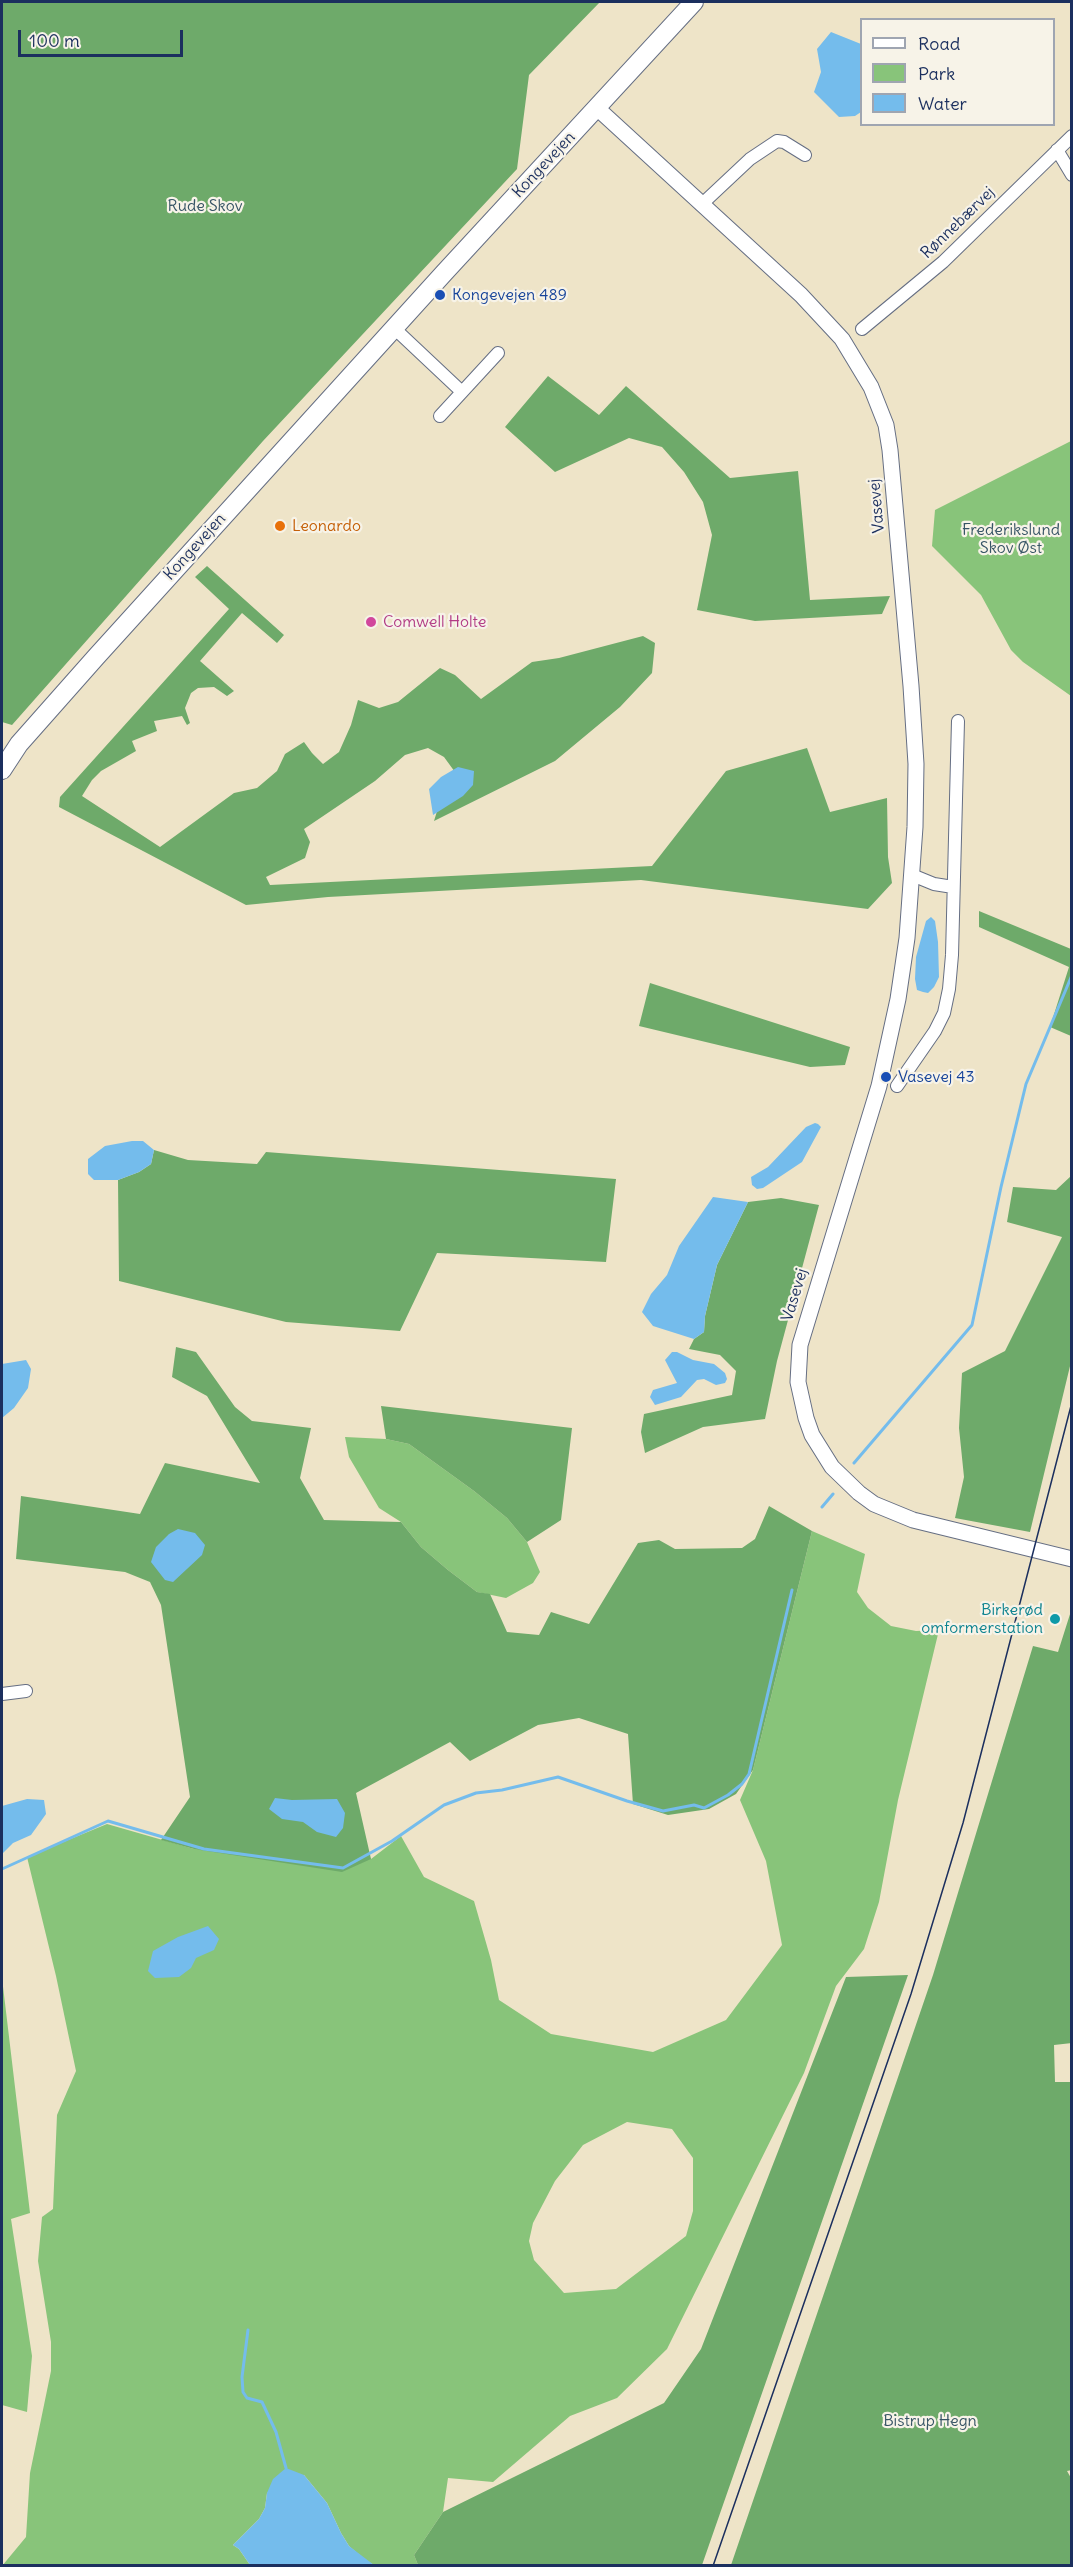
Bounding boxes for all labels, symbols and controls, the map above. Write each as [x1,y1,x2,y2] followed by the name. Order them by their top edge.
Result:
[21,18,186,56] scale bar
[860,18,1055,126] legend
[29,29,80,52] text: 100 m
[918,32,960,55] text: Road
[918,62,955,85] text: Park
[918,92,967,115] text: Water
[509,128,579,202] street label: Kongevejen
[917,183,999,263] street label: Rønnebærvej
[168,196,242,216] park label: Rude Skov
[452,285,567,305] place label: Kongevejen 489
[433,288,447,302] marker: Kongevejen 489
[865,478,889,534] street label: Vasevej
[160,510,230,584] street label: Kongevejen
[292,516,361,536] place label: Leonardo
[273,519,287,533] marker: Leonardo
[962,520,1060,558] park label: Frederikslund Skov Øst
[383,612,486,632] place label: Comwell Holte
[364,615,378,629] marker: Comwell Holte
[898,1067,974,1087] place label: Vasevej 43
[879,1070,893,1084] marker: Vasevej 43
[778,1266,812,1324] street label: Vasevej
[921,1600,1043,1638] place label: Birkerød omformerstation
[1048,1612,1062,1626] marker: Birkerød omformerstation
[883,2411,977,2431] park label: Bistrup Hegn

